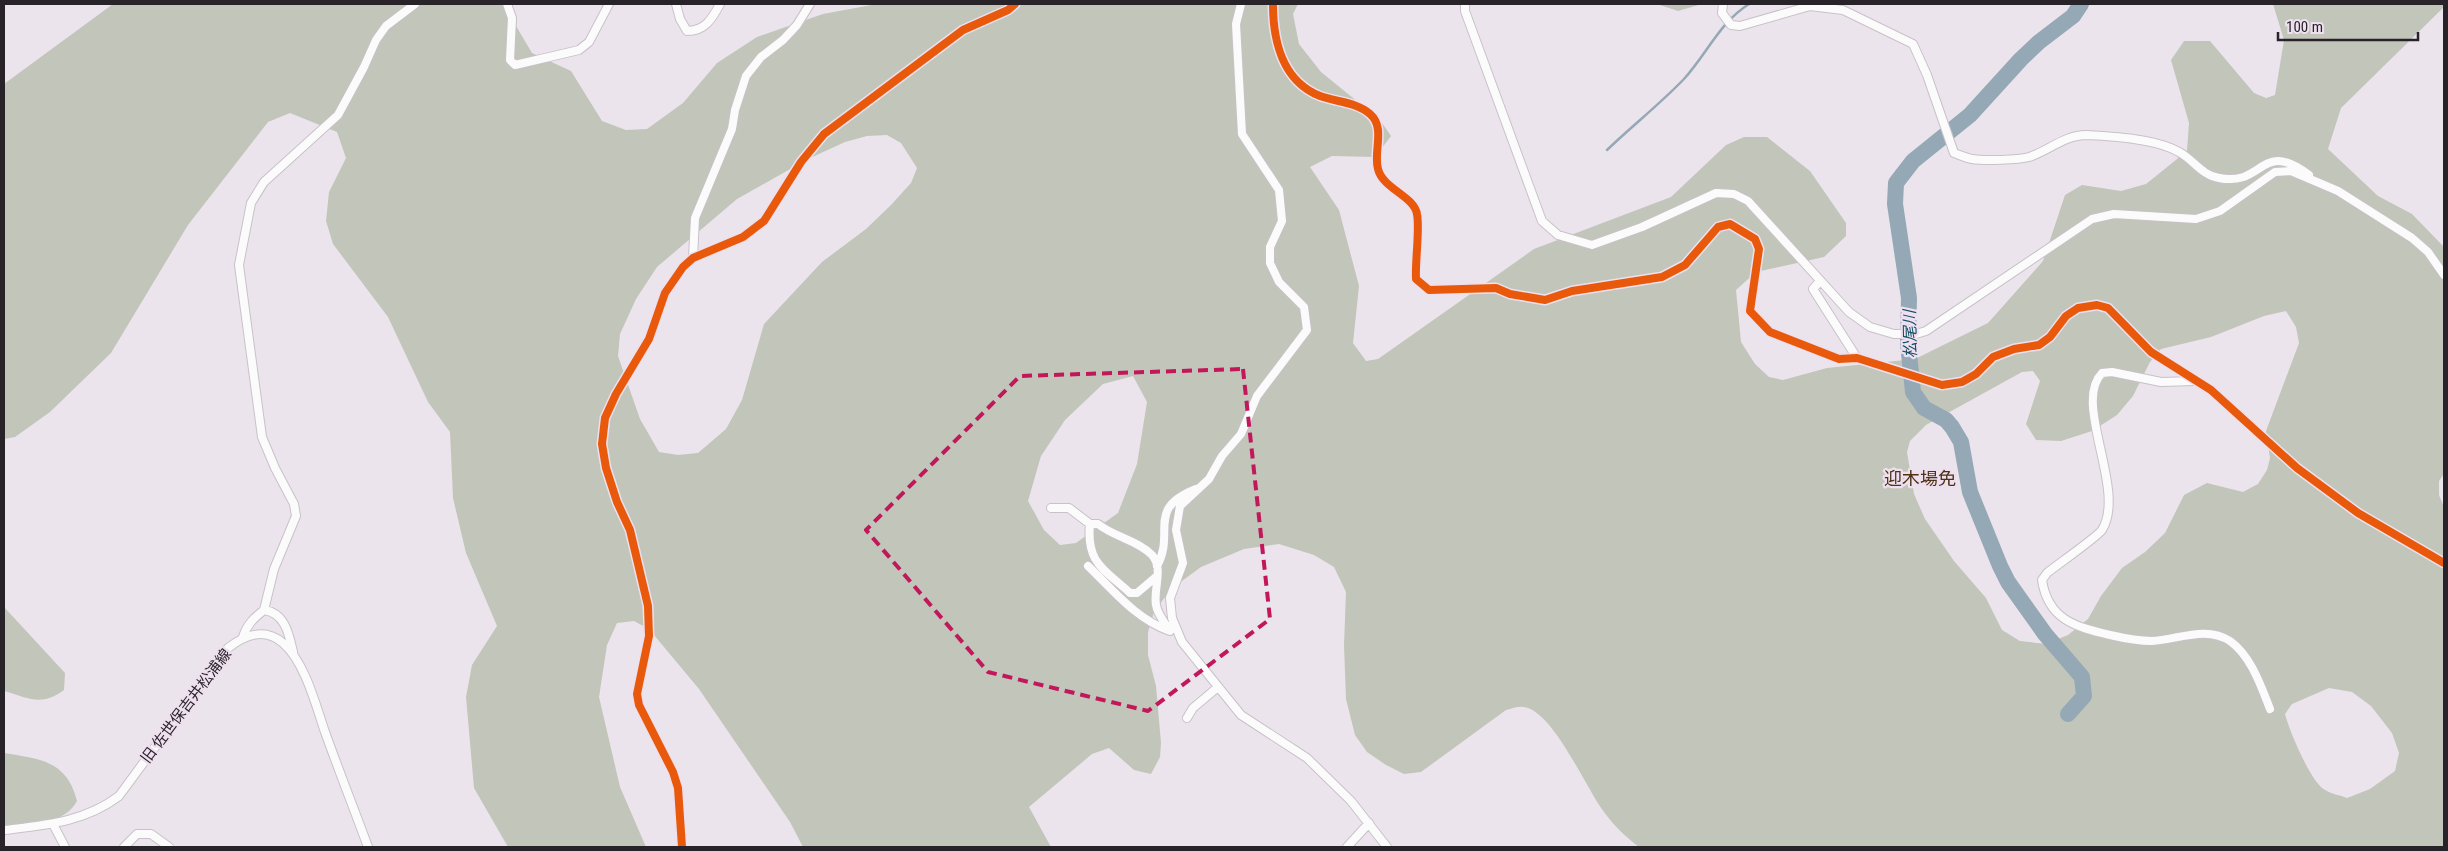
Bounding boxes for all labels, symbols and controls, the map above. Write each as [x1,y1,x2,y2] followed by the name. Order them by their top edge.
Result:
[2278,10,2418,42] scale bar
[2286,18,2323,36] text: 100 m
[1900,308,1920,358] water label: 松尾川
[1884,468,1956,489] district label: 迎木場免
[137,645,235,767] street label: 旧 佐世保吉井松浦線

